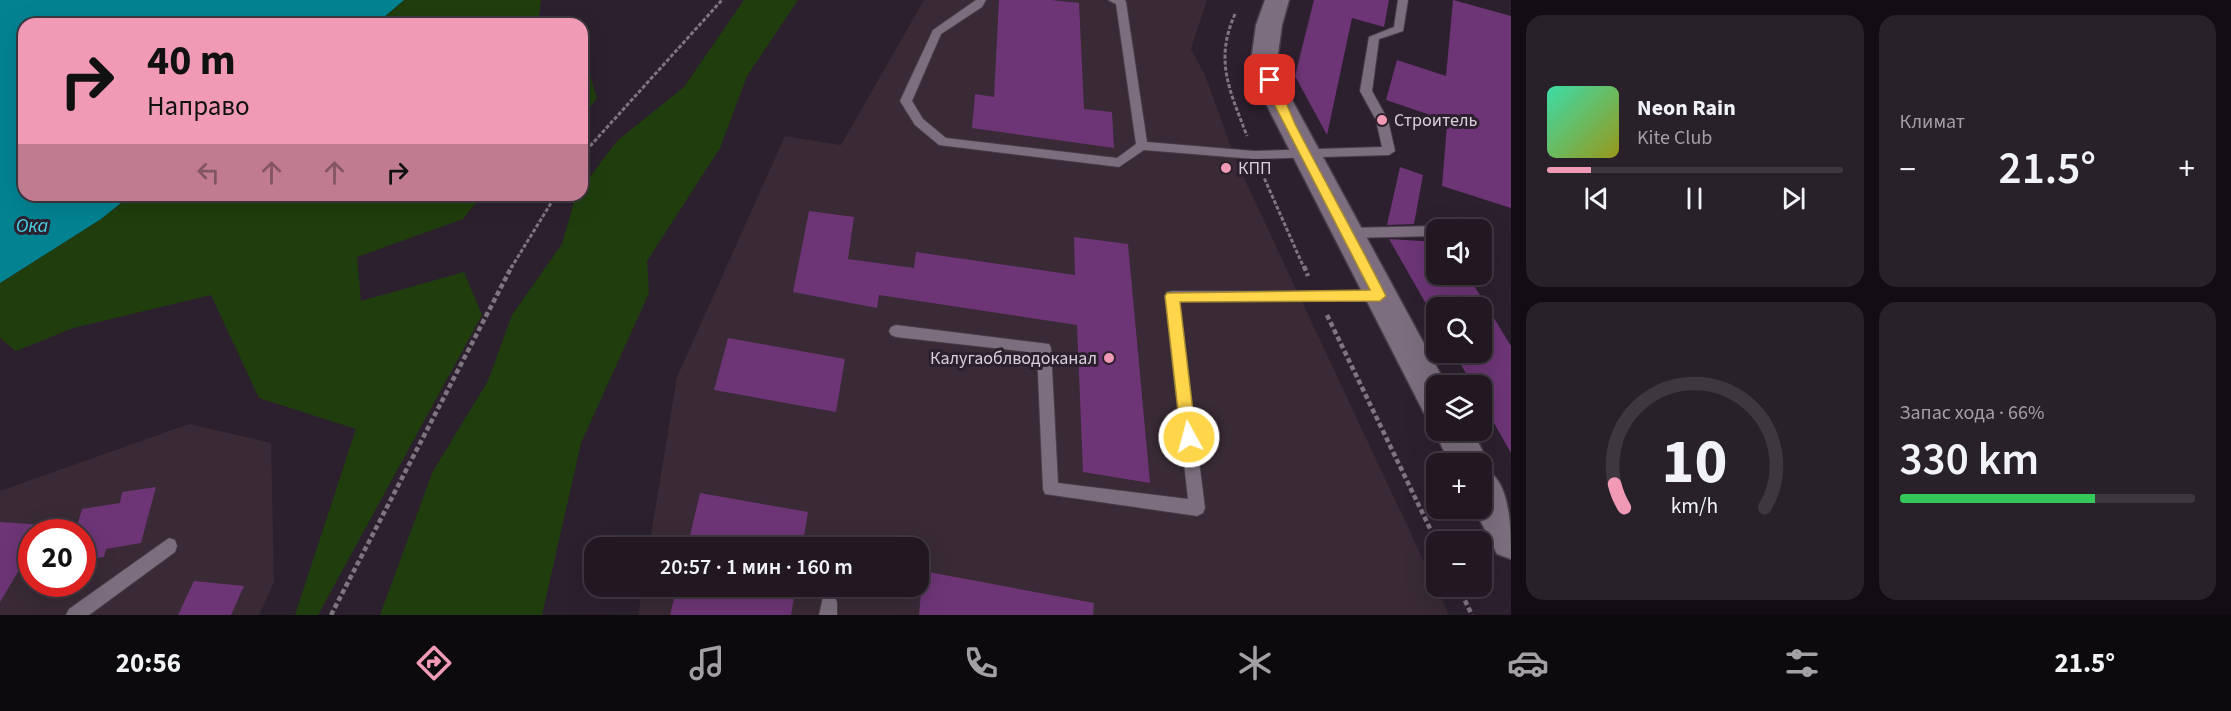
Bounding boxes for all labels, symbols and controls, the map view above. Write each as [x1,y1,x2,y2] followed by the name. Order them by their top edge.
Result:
[147,31,236,91] text: 40 m
[48,42,126,120] icon: right
[1244,54,1295,105] pin
[1253,63,1286,96] icon: arrive
[147,87,250,126] text: Направо
[1637,92,1736,124] text: Neon Rain
[1394,108,1478,133] place label: Строитель
[1900,108,1965,136] text: Климат
[1375,113,1389,127] marker: Строитель
[1637,124,1712,152] text: Kite Club
[1999,137,2096,201] text: 21.5°
[1900,146,1916,193] text: −
[2179,146,2195,193] text: +
[192,156,225,189] icon: left
[255,156,288,189] icon: ahead
[318,156,351,189] icon: ahead
[381,156,414,189] icon: right
[1238,156,1272,181] place label: КПП
[1219,161,1233,175] marker: КПП
[1580,182,1613,215] icon: previous
[1678,182,1711,215] icon: pause
[1777,182,1810,215] icon: next
[16,212,49,240] water label: Ока
[1426,219,1492,597] map controls
[1426,219,1492,285] button: sound
[1426,297,1492,363] button: search
[930,346,1097,371] place label: Калугаоблводоканал
[1102,351,1116,365] marker: Калугаоблводоканал
[1426,375,1492,441] button: layers
[1900,399,2044,427] text: Запас хода · 66%
[1157,405,1221,469] position arrow
[1662,418,1728,507] text: 10
[1900,428,2039,492] text: 330 km
[1426,453,1492,519] button: +
[1671,491,1719,522] text: km/h
[18,519,96,597] speed limit sign: 20
[1426,531,1492,597] button: −
[660,551,853,583] text: 20:57 · 1 мин · 160 m
[413,642,455,684] icon: directions
[686,642,728,684] icon: music
[960,642,1002,684] icon: phone
[1234,642,1276,684] icon: climate
[1507,642,1549,684] icon: car
[1781,642,1823,684] icon: filters
[116,644,181,683] text: 20:56
[2054,644,2115,683] text: 21.5°

